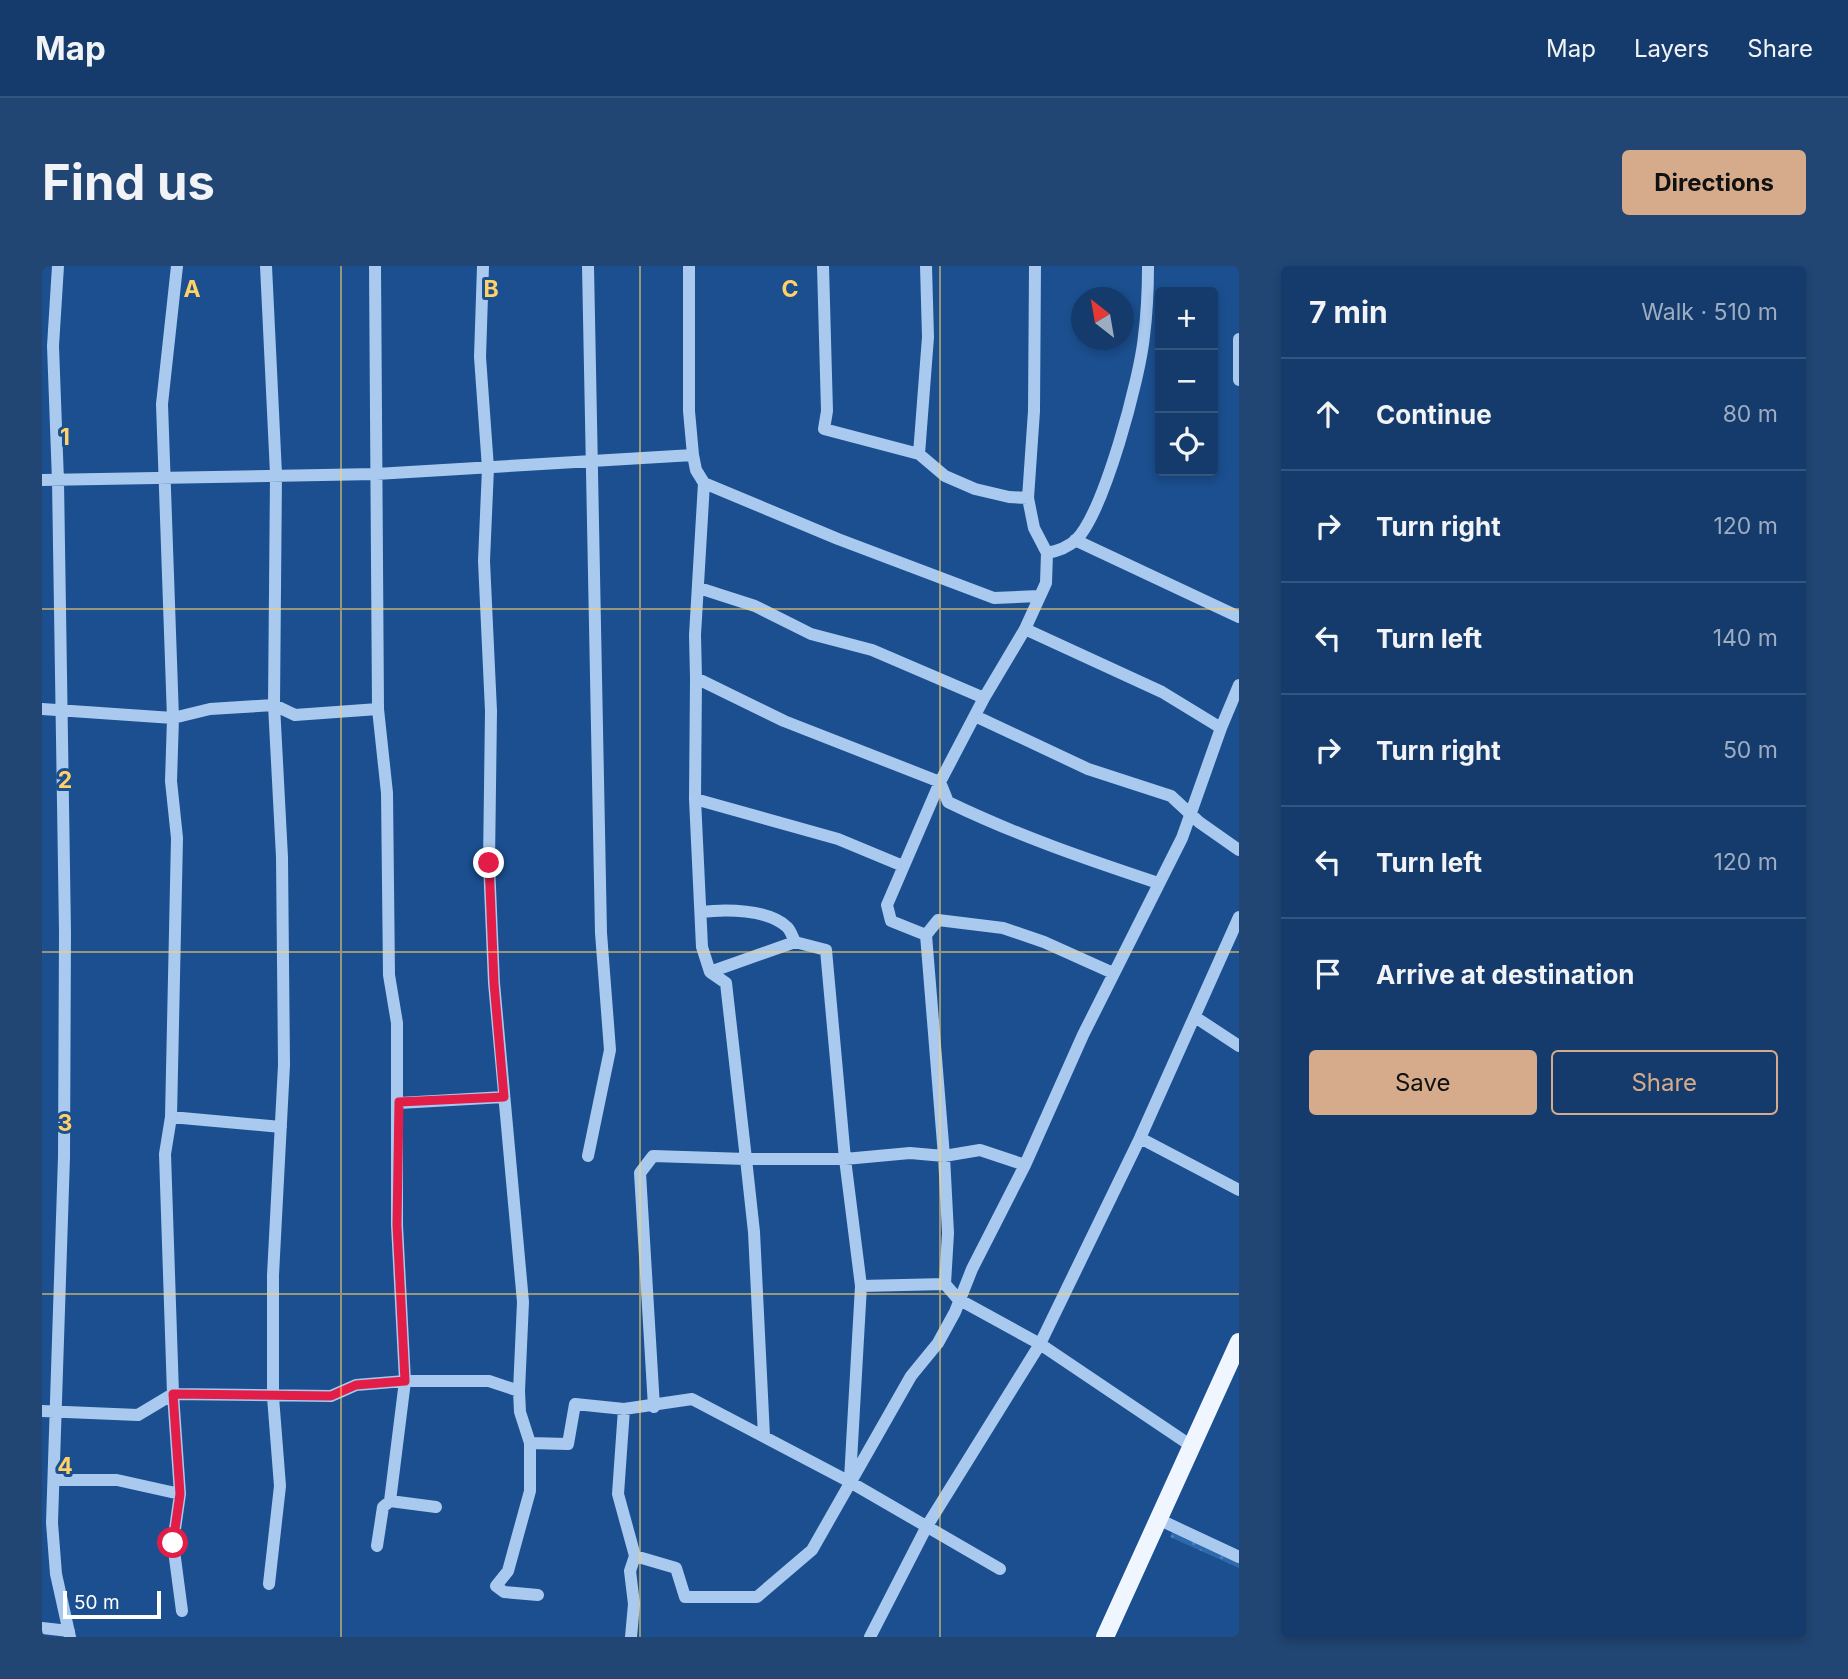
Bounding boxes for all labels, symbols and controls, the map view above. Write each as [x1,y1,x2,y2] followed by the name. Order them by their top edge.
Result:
[35,28,106,68] text: Map
[1546,34,1596,63] text: Map
[1634,34,1709,63] text: Layers
[1747,34,1813,63] text: Share
[1622,150,1806,215] button: Directions
[42,153,215,212] text: Find us
[183,275,201,303] text: A
[483,275,499,303] text: B
[781,275,799,303] text: C
[1071,287,1134,350] north arrow
[1155,287,1218,476] map controls
[1155,287,1218,350] button: +
[1309,294,1388,330] text: 7 min
[1641,298,1778,326] text: Walk · 510 m
[1155,350,1218,413] button: −
[1309,395,1347,433] icon: ahead
[1376,399,1492,430] text: Continue
[1723,400,1778,428] text: 80 m
[1155,413,1218,476] button: locate
[60,423,70,451] text: 1
[1309,507,1347,545] icon: right
[1376,511,1501,542] text: Turn right
[1713,512,1778,540] text: 120 m
[1309,619,1347,657] icon: left
[1376,623,1482,654] text: Turn left
[1713,624,1778,652] text: 140 m
[1309,731,1347,769] icon: right
[1376,735,1501,766] text: Turn right
[1723,736,1778,764] text: 50 m
[58,766,72,794] text: 2
[1309,843,1347,881] icon: left
[473,847,504,878] route end
[1376,847,1482,878] text: Turn left
[1713,848,1778,876] text: 120 m
[1309,955,1347,993] icon: arrive
[1376,959,1635,990] text: Arrive at destination
[1309,1050,1537,1115] button: Save
[1551,1050,1778,1115] button: Share
[58,1109,72,1137] text: 3
[57,1452,73,1480] text: 4
[157,1527,188,1558] route start
[63,1588,161,1620] scale bar
[74,1591,120,1614] text: 50 m

